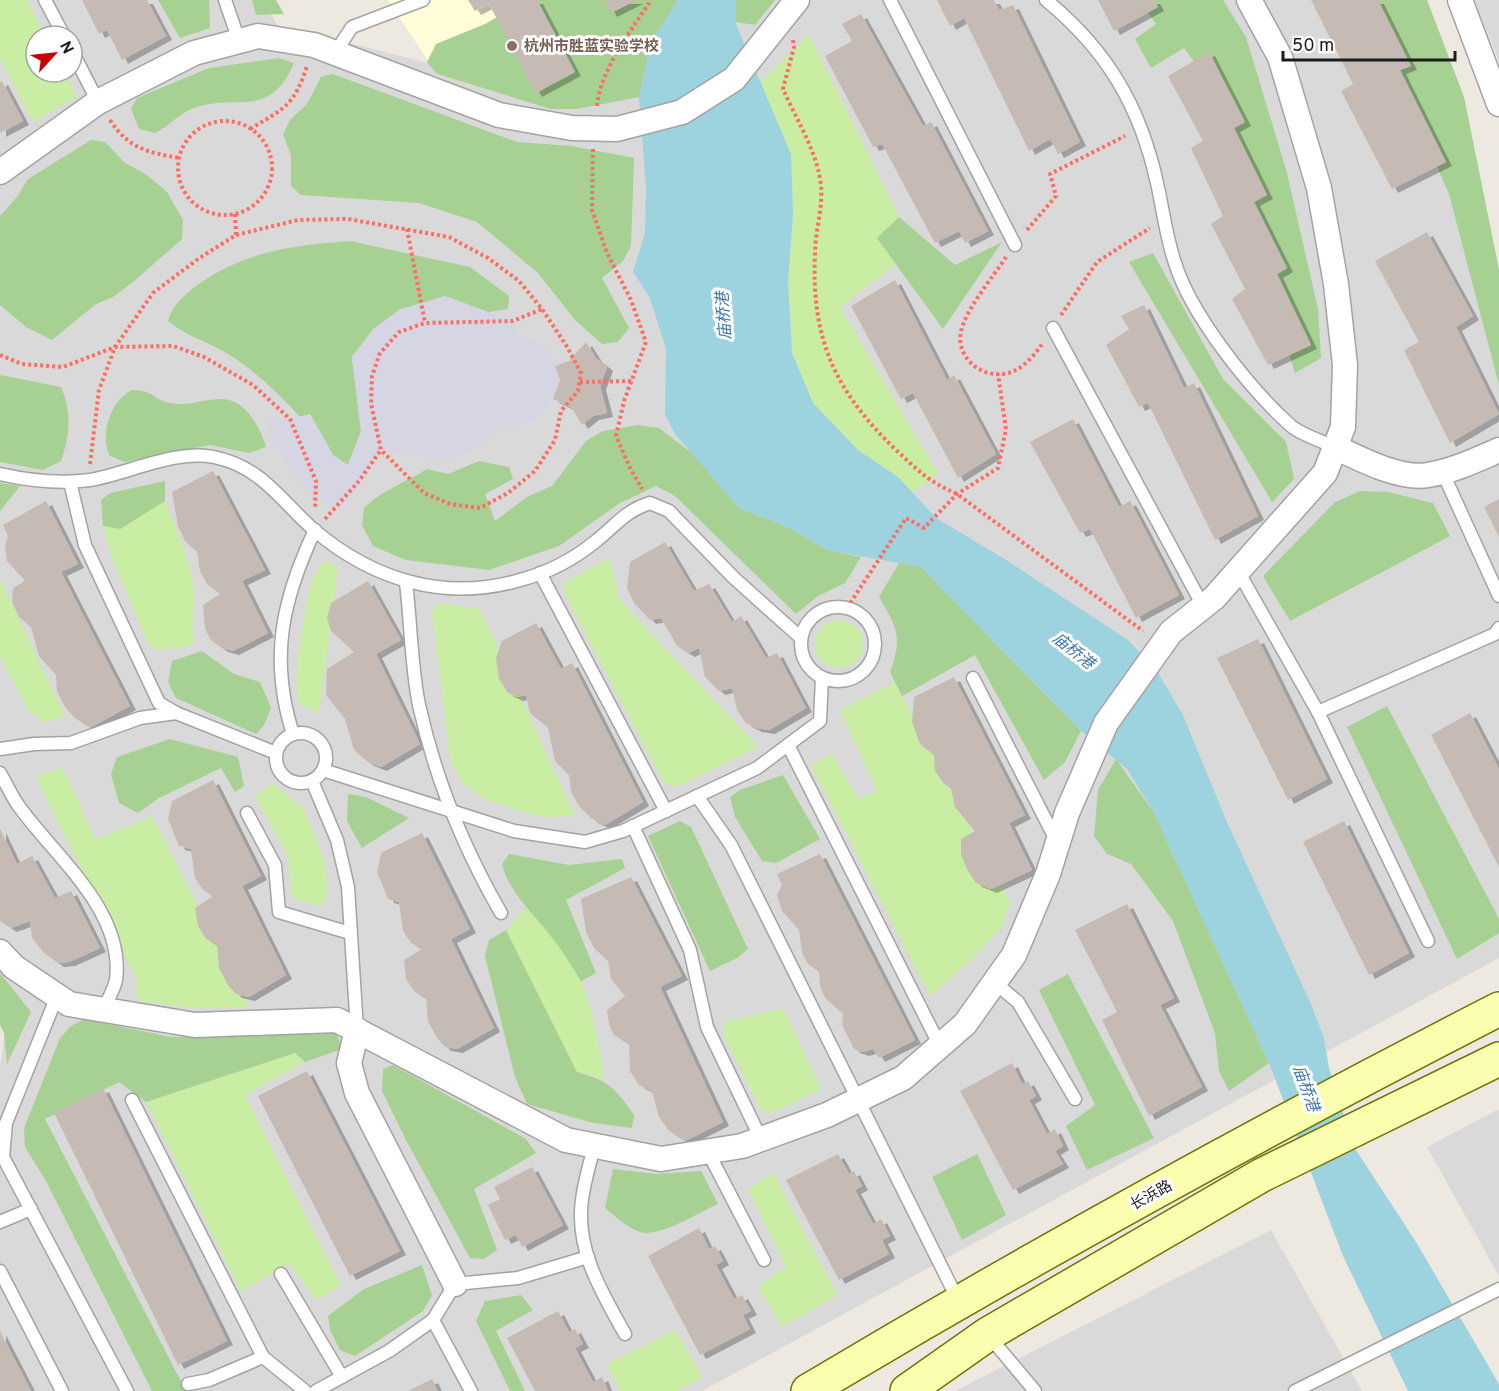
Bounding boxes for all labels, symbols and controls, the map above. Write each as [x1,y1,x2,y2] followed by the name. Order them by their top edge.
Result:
[24,24,84,84] north arrow
[1283,24,1456,62] scale bar
[1292,35,1334,58] text: 50 m
[524,37,659,57] place label: 杭州市胜蓝实验学校
[54,38,77,58] text: N
[505,39,519,53] marker: 杭州市胜蓝实验学校
[713,289,737,341] water label: 庙桥港
[1048,629,1099,675] water label: 庙桥港
[1288,1063,1323,1117] water label: 庙桥港
[1127,1177,1176,1216] street label: 长浜路

